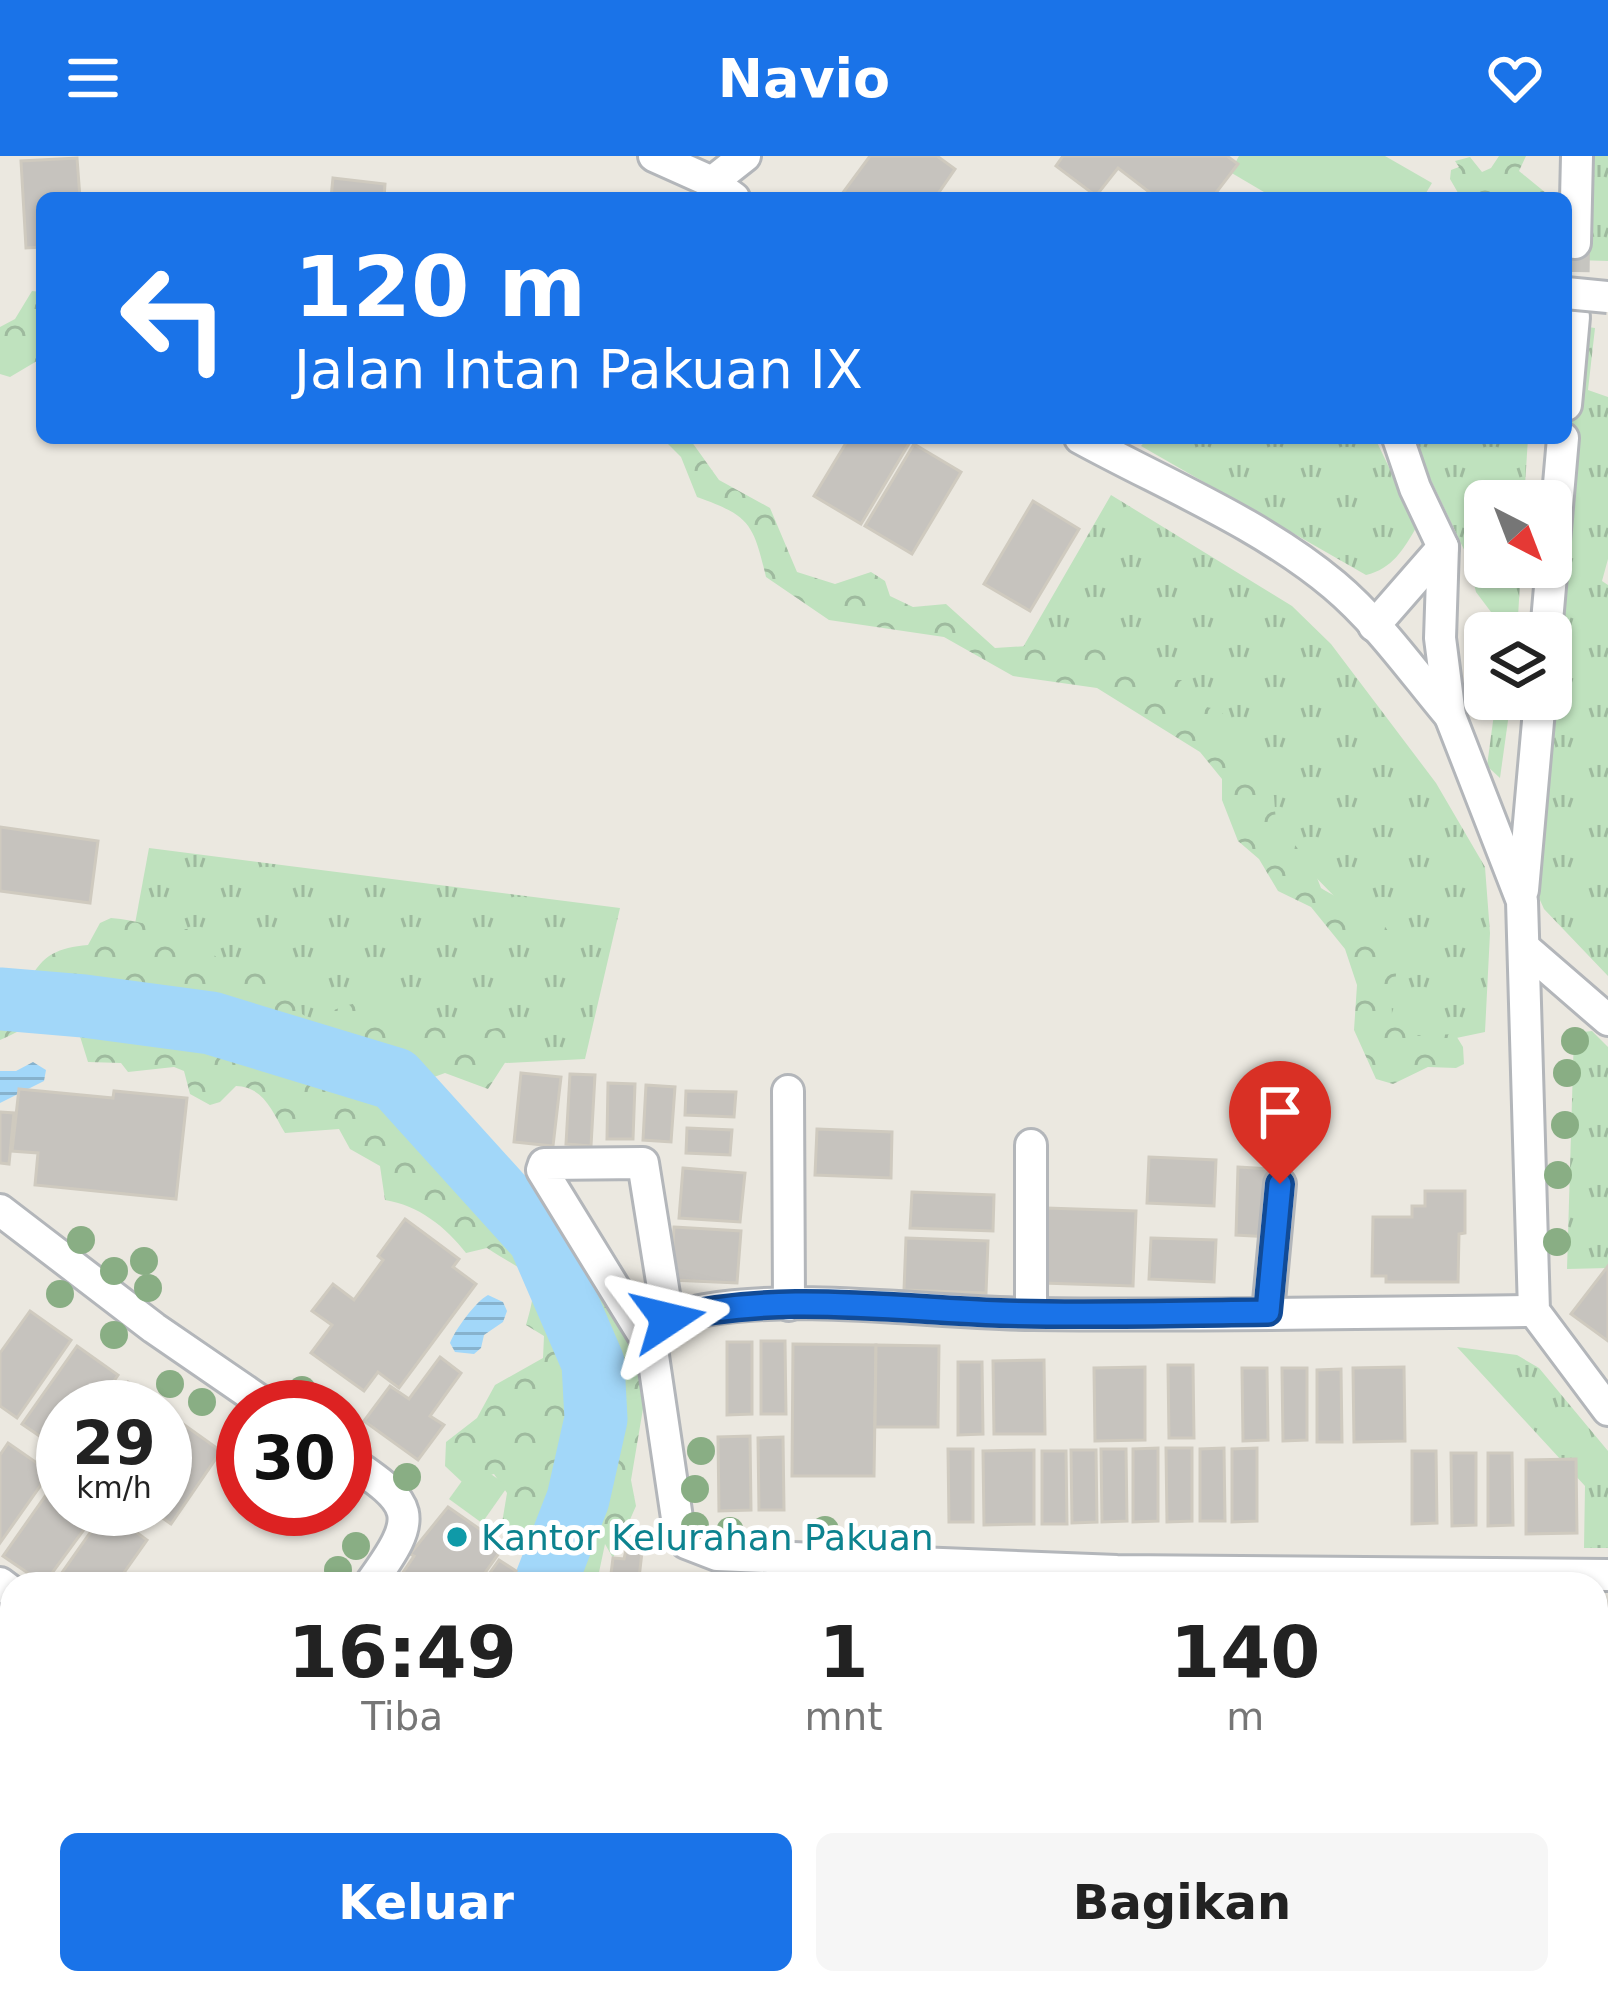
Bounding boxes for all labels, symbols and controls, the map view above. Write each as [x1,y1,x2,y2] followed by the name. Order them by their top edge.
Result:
[60,45,126,111] icon: menu
[1482,45,1548,111] icon: heart
[718,47,890,110] text: Navio
[294,238,586,336] text: 120 m
[96,240,252,396] icon: left
[294,338,863,401] text: Jalan Intan Pakuan IX
[1464,480,1572,588] north arrow
[1464,480,1572,720] map controls
[1464,612,1572,720] button: layers
[1229,1061,1331,1184] pin
[1247,1079,1313,1145] icon: arrive
[605,1256,731,1382] position arrow
[216,1380,372,1536] speed limit sign: 30
[72,1408,156,1478] text: 29
[76,1470,152,1505] text: km/h
[481,1517,934,1558] place label: Kantor Kelurahan Pakuan
[444,1524,470,1550] marker: Kantor Kelurahan Pakuan
[288,1610,517,1694] text: 16:49
[818,1610,868,1694] text: 1
[1170,1610,1320,1694] text: 140
[361,1694,443,1739] text: Tiba
[804,1694,882,1739] text: mnt
[1226,1694,1264,1739] text: m
[60,1833,792,1971] button: Keluar
[816,1833,1548,1971] button: Bagikan

